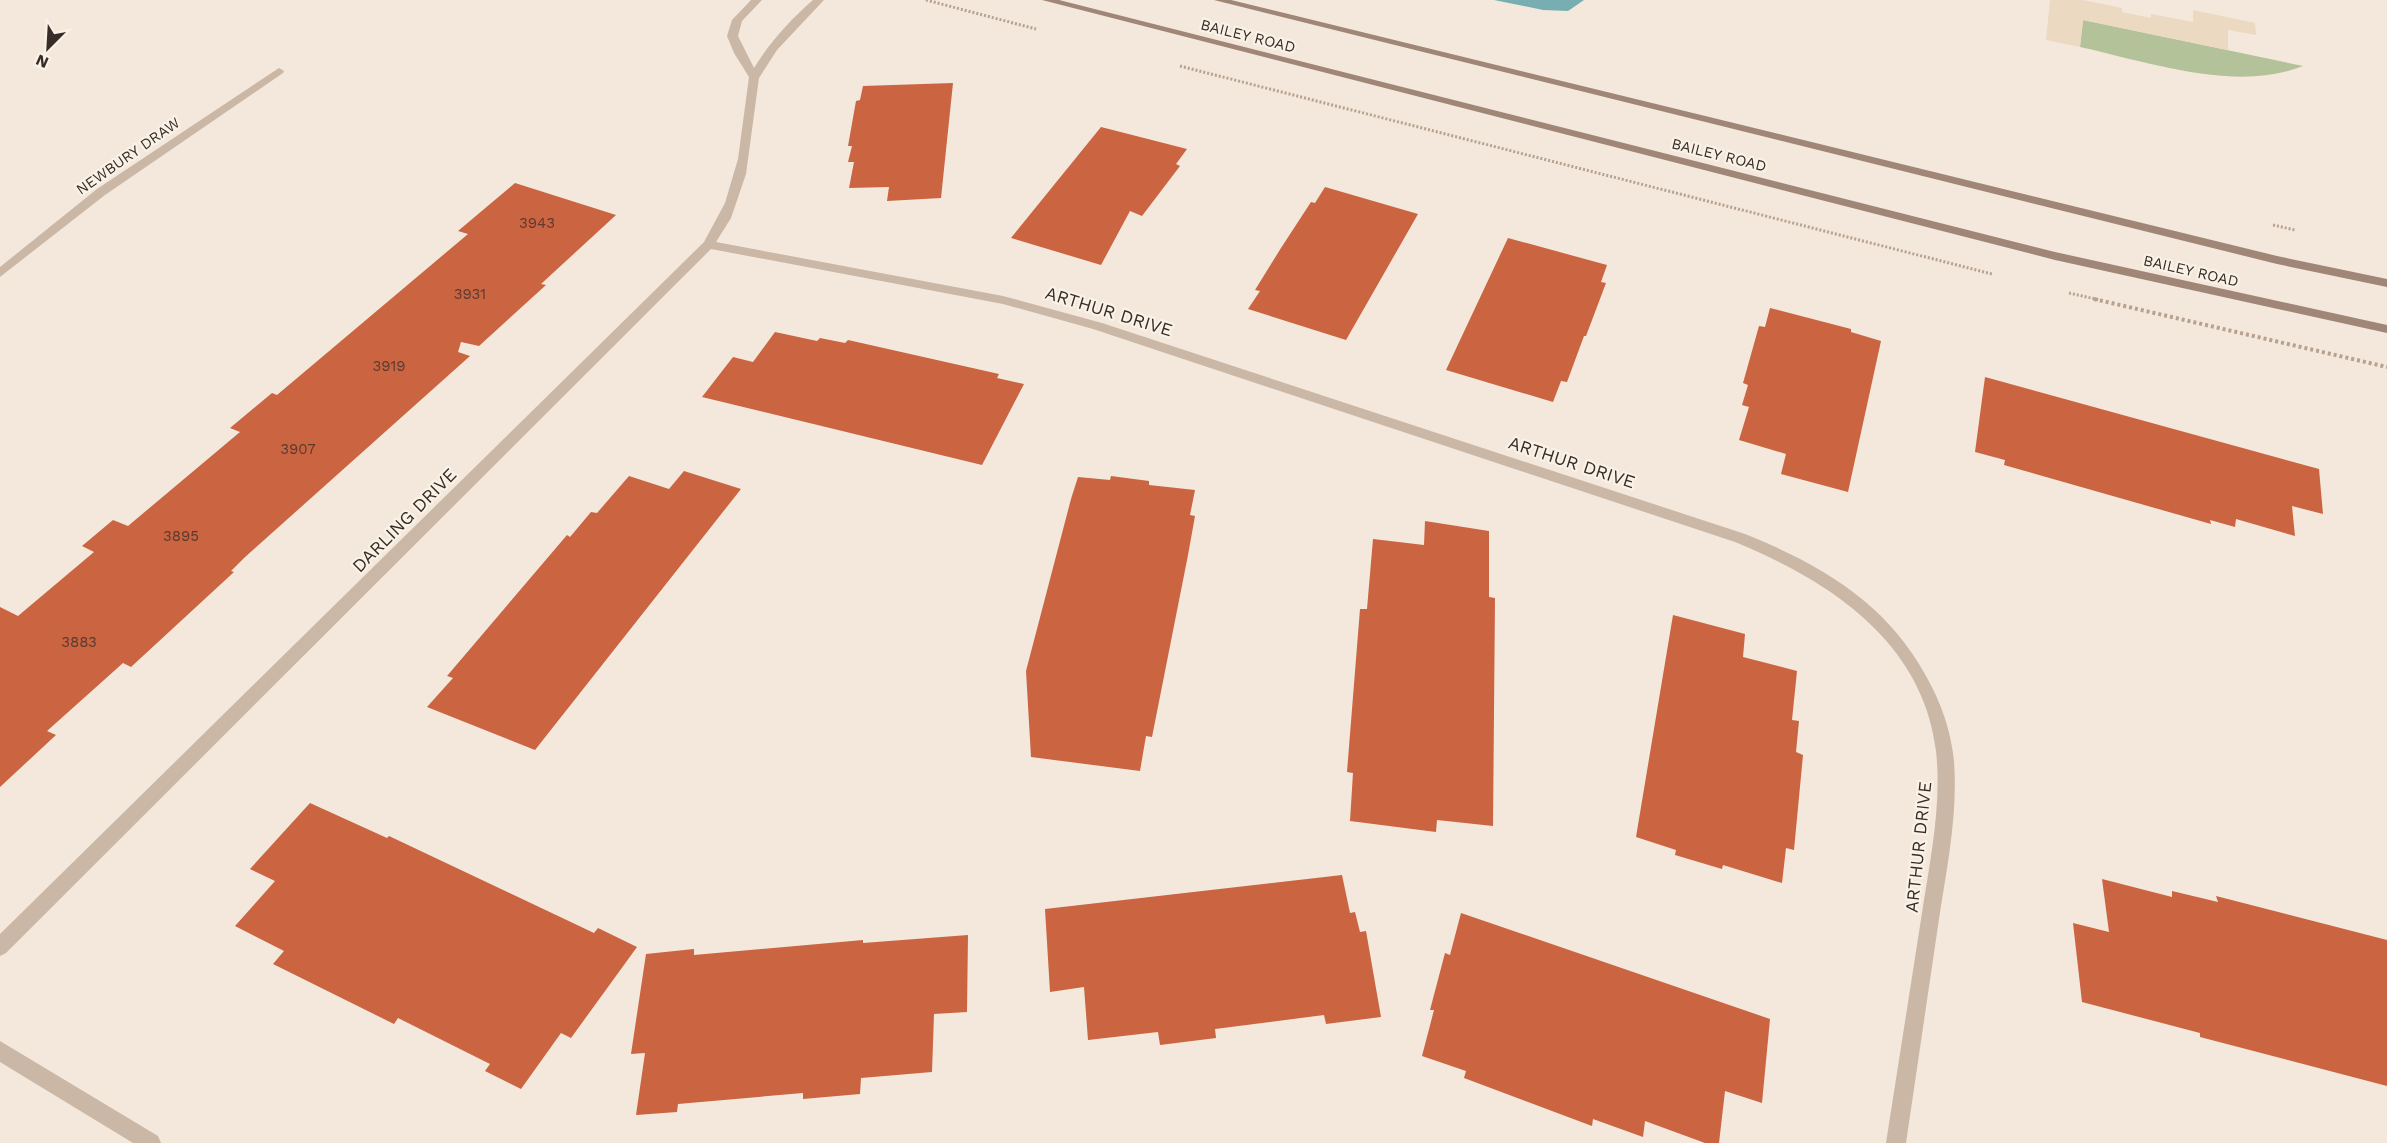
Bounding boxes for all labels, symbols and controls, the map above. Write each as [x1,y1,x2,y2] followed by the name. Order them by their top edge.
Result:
[1199,16,1297,56] street label: BAILEY ROAD
[18,18,78,78] north arrow
[33,50,51,72] text: N
[73,113,183,199] street label: NEWBURY DRAW
[1670,135,1768,175] street label: BAILEY ROAD
[519,214,555,232] house number: 3943
[2142,251,2240,291] street label: BAILEY ROAD
[1043,282,1175,340] street label: ARTHUR DRIVE
[454,285,486,303] house number: 3931
[372,357,406,375] house number: 3919
[1506,432,1638,492] street label: ARTHUR DRIVE
[280,440,316,458] house number: 3907
[348,464,460,576] street label: DARLING DRIVE
[163,527,199,545] house number: 3895
[61,633,97,651] house number: 3883
[1901,780,1935,914] street label: ARTHUR DRIVE

